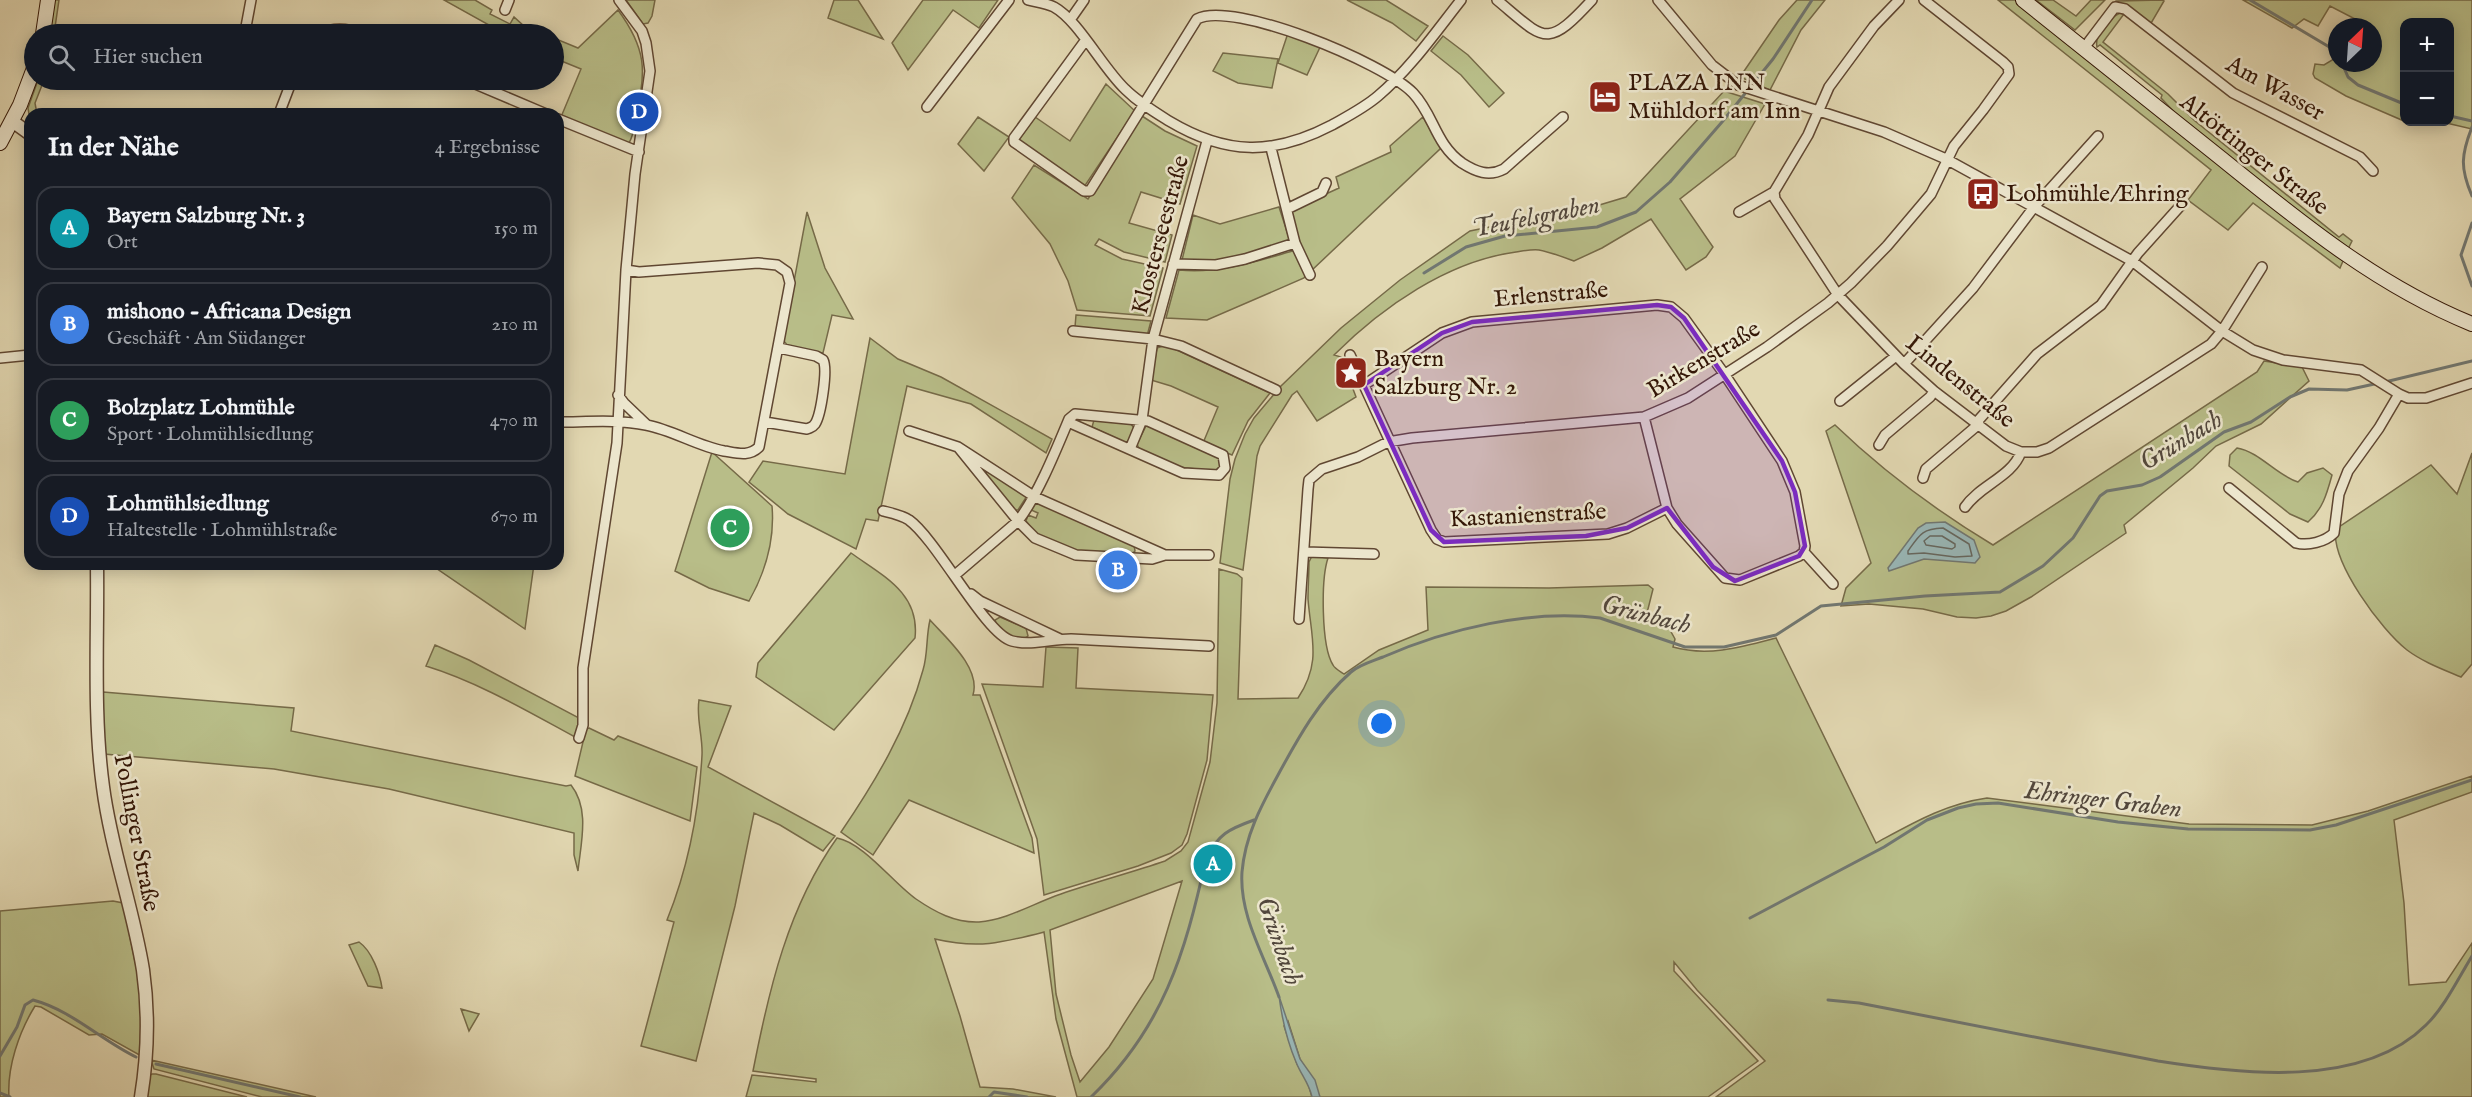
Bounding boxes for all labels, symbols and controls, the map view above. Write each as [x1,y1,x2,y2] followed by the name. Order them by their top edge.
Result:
[2328,18,2382,72] north arrow
[2400,18,2454,126] map controls
[2400,18,2454,72] button: +
[24,24,564,90] search box
[45,41,78,74] icon: search
[93,43,203,71] text: Hier suchen
[2219,49,2330,129] street label: Am Wasser
[1628,68,1801,127] place label: PLAZA INN Mühldorf am Inn
[2400,72,2454,126] button: −
[1587,79,1623,115] hotel icon: PLAZA INN Mühldorf am Inn
[2172,87,2335,223] street label: Altöttinger Straße
[620,90,658,134] pin: D
[48,131,179,164] text: In der Nähe
[435,135,540,160] text: 4 Ergebnisse
[1125,152,1197,318] street label: Klosterseestraße
[1965,176,2001,212] bus stop icon: Lohmühle/Ehring
[2006,179,2190,210] place label: Lohmühle/Ehring
[1469,188,1603,247] water label: Teufelsgraben
[107,202,305,230] text: Bayern Salzburg Nr. 3
[63,216,76,241] text: A
[494,216,538,241] text: 150 m
[107,230,138,255] text: Ort
[1492,275,1610,315] street label: Erlenstraße
[107,298,351,326] text: mishono - Africana Design
[63,312,76,337] text: B
[492,312,538,337] text: 210 m
[1642,314,1766,406] street label: Birkenstraße
[107,326,306,351] text: Geschäft · Am Südanger
[1899,328,2021,436] street label: Lindenstraße
[1374,344,1517,403] place label: Bayern Salzburg Nr. 2
[1333,355,1369,391] place icon: Bayern Salzburg Nr. 2
[107,394,295,422] text: Bolzplatz Lohmühle
[2133,403,2229,479] water label: Grünbach
[62,408,77,433] text: C
[490,408,538,433] text: 470 m
[107,422,313,447] text: Sport · Lohmühlsiedlung
[107,490,269,518] text: Lohmühlsiedlung
[1449,496,1607,536] street label: Kastanienstraße
[61,504,78,529] text: D
[491,504,538,529] text: 670 m
[710,506,750,550] pin: C
[107,518,338,543] text: Haltestelle · Lohmühlstraße
[1098,548,1138,592] pin: B
[1598,588,1694,642] water label: Grünbach
[1367,709,1396,738] your location
[106,752,166,914] street label: Pollinger Straße
[2021,774,2184,827] water label: Ehringer Graben
[1194,842,1232,886] pin: A
[1249,892,1309,990] water label: Grünbach

